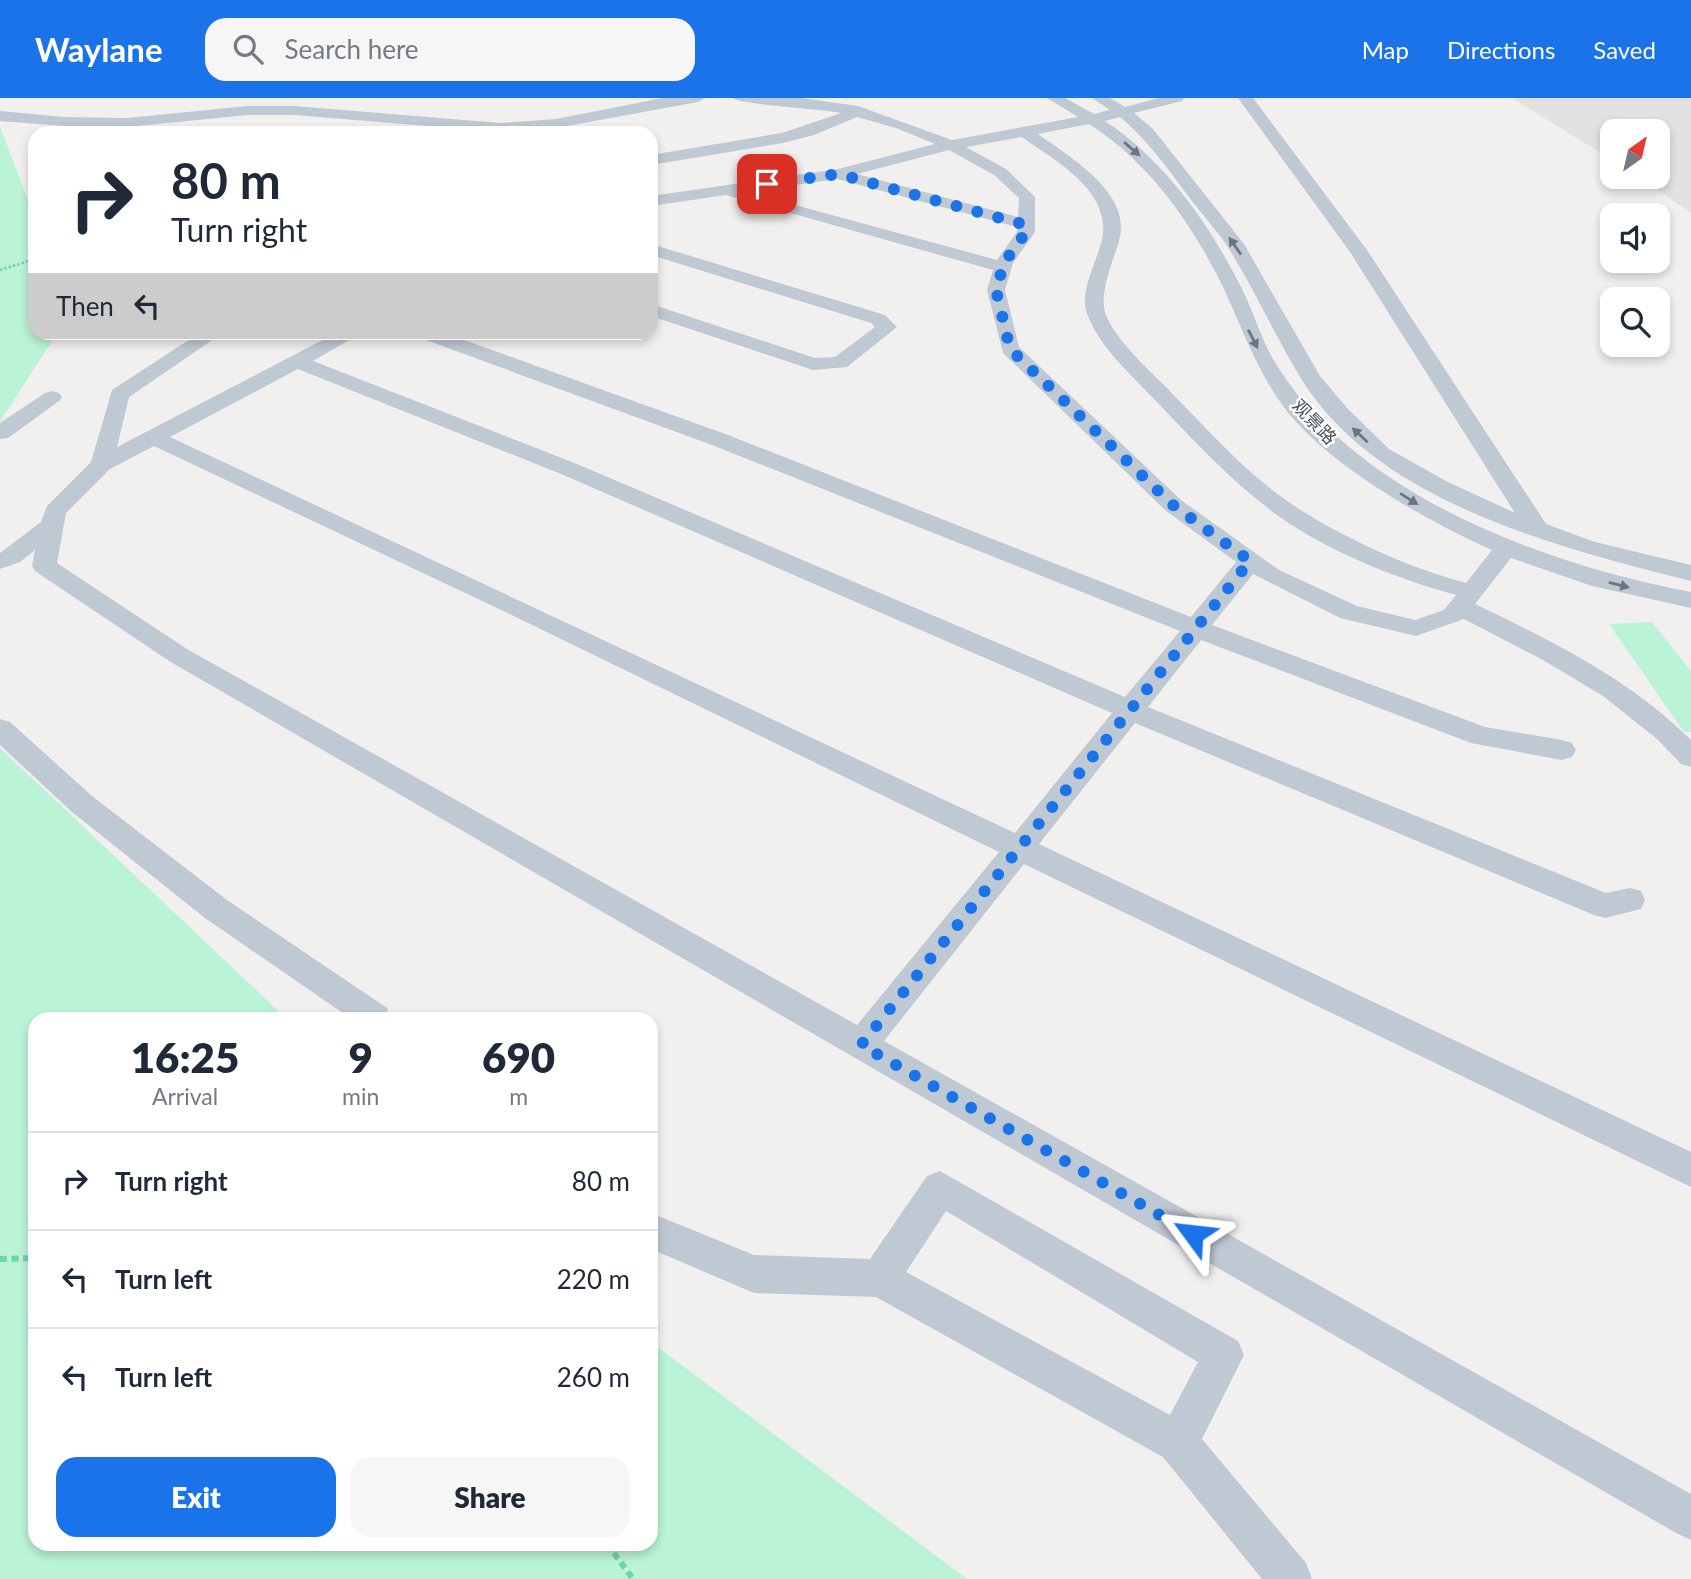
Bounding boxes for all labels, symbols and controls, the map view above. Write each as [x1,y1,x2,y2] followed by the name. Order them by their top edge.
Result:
[205,18,695,81] search box
[35,29,163,69] text: Waylane
[229,30,267,68] icon: search
[285,33,419,65] text: Search here
[1362,35,1409,64] text: Map
[1447,35,1555,64] text: Directions
[1593,35,1656,64] text: Saved
[1600,119,1670,189] north arrow
[1600,119,1670,357] map controls
[1123,141,1140,156] one-way arrow
[171,151,281,209] text: 80 m
[56,154,147,245] icon: right
[737,154,797,214] pin
[748,165,786,203] icon: arrive
[1600,203,1670,273] button: sound
[171,210,307,249] text: Turn right
[1228,237,1242,255] one-way arrow
[128,287,166,325] icon: left
[1600,287,1670,357] button: search
[56,290,114,322] text: Then
[1247,329,1259,349] one-way arrow
[1288,394,1341,448] street label: 观景路
[1352,427,1369,443] one-way arrow
[1400,492,1419,505] one-way arrow
[1608,580,1630,591] one-way arrow
[131,1032,239,1082] text: 16:25
[349,1032,373,1082] text: 9
[482,1032,555,1082] text: 690
[152,1082,218,1110] text: Arrival
[342,1082,379,1110] text: min
[509,1082,528,1110] text: m
[56,1162,94,1200] icon: right
[115,1165,228,1197] text: Turn right
[572,1165,630,1197] text: 80 m
[1156,1197,1230,1271] position arrow
[56,1260,94,1298] icon: left
[115,1263,212,1295] text: Turn left
[557,1263,630,1295] text: 220 m
[56,1358,94,1396] icon: left
[115,1361,212,1393] text: Turn left
[557,1361,630,1393] text: 260 m
[56,1457,336,1537] button: Exit
[350,1457,630,1537] button: Share

